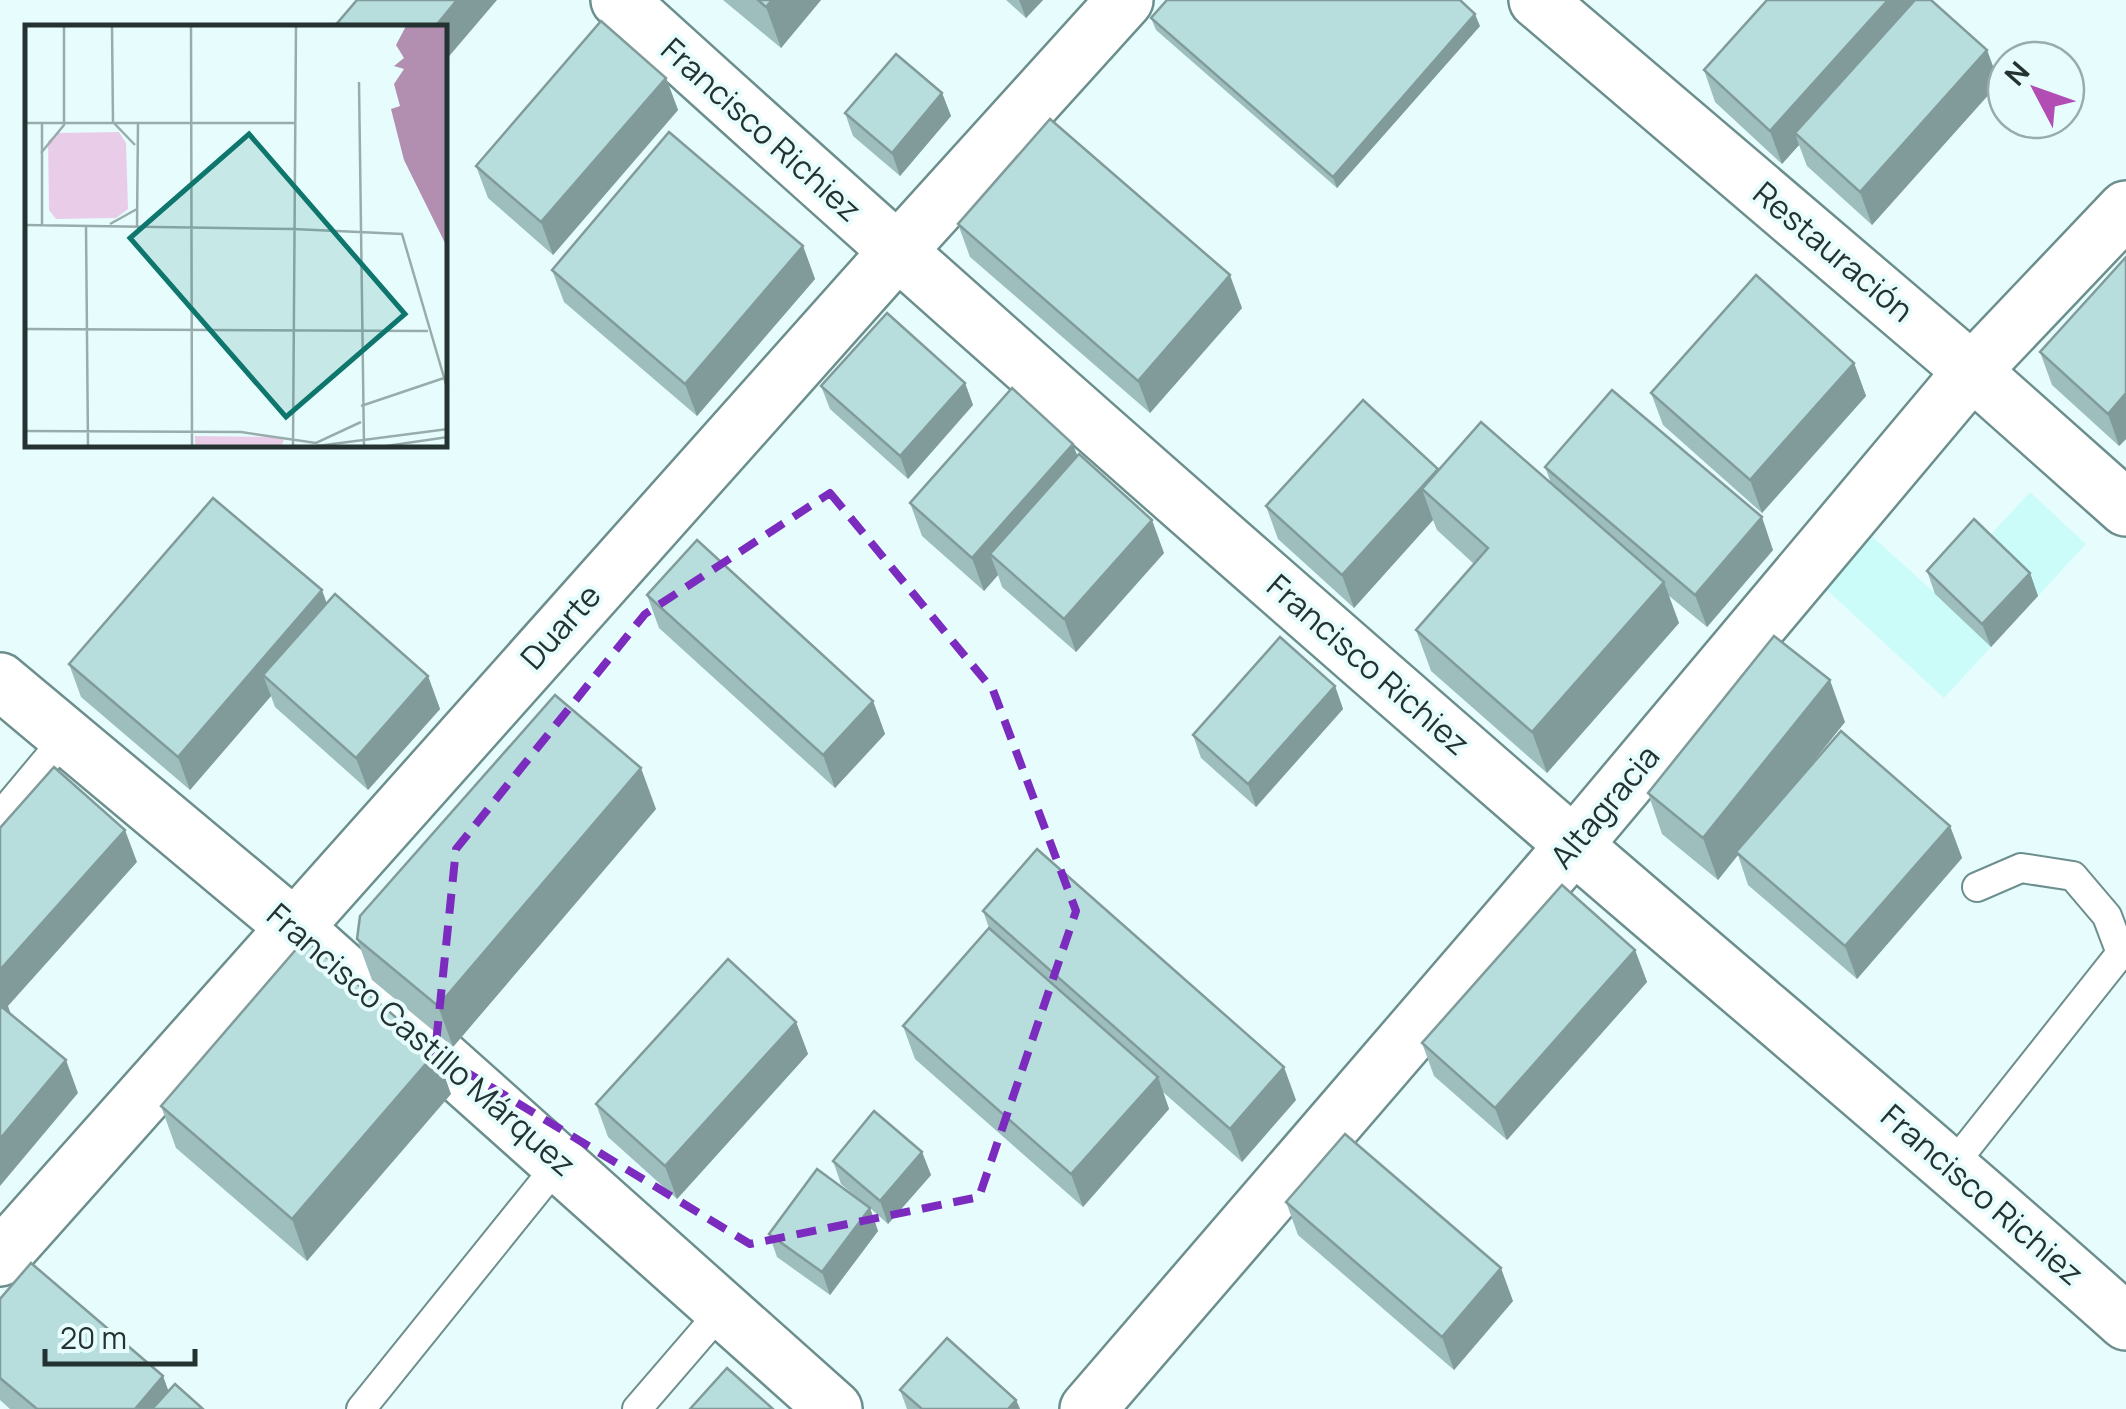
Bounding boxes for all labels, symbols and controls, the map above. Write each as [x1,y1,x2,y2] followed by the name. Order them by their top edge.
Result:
[25,25,448,448] inset map
[652,28,871,231] street label: Francisco Richiez
[1986,40,2086,140] north arrow
[1995,53,2037,93] text: N
[1744,171,1923,331] street label: Restauración
[1258,564,1479,765] street label: Francisco Richiez
[510,574,610,678] street label: Duarte
[1540,735,1669,877] street label: Altagracia
[258,893,585,1186] street label: Francisco Castillo Márquez
[1872,1094,2093,1295] street label: Francisco Richiez
[45,1304,195,1366] scale bar
[60,1317,127,1358] text: 20 m

